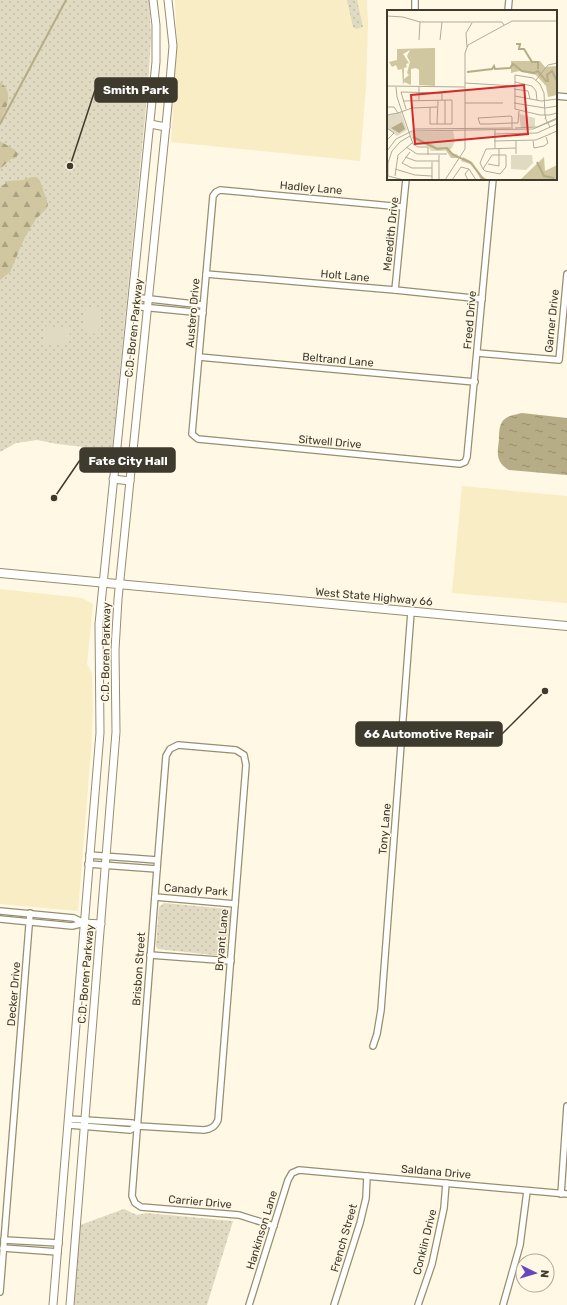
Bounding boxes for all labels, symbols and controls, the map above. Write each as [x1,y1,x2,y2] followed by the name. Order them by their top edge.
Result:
[387,10,557,180] inset map
[95,78,177,102] callout: Smith Park
[103,83,169,97] text: Smith Park
[279,179,343,197] street label: Hadley Lane
[381,196,401,272] street label: Meredith Drive
[320,267,370,285] street label: Holt Lane
[122,278,146,378] street label: C.D. Boren Parkway
[183,278,203,348] street label: Austero Drive
[542,289,562,353] street label: Garner Drive
[461,290,479,350] street label: Freed Drive
[302,350,374,370] street label: Beltrand Lane
[298,433,362,451] street label: Sitwell Drive
[80,448,175,472] callout: Fate City Hall
[88,454,168,468] text: Fate City Hall
[315,585,434,609] street label: West State Highway 66
[99,602,113,702] street label: C.D. Boren Parkway
[356,722,502,746] callout: 66 Automotive Repair
[364,727,494,741] text: 66 Automotive Repair
[376,803,394,855] street label: Tony Lane
[164,881,229,899] street label: Canady Park
[213,908,231,972] street label: Bryant Lane
[75,924,97,1024] street label: C.D. Boren Parkway
[130,931,148,1006] street label: Brisbon Street
[5,961,23,1027] street label: Decker Drive
[401,1162,471,1182] street label: Saldana Drive
[244,1189,280,1271] street label: Hankinson Lane
[168,1193,232,1211] street label: Carrier Drive
[328,1202,360,1274] street label: French Street
[411,1208,439,1276] street label: Conklin Drive
[515,1253,555,1293] north arrow
[538,1269,551,1278] text: N

